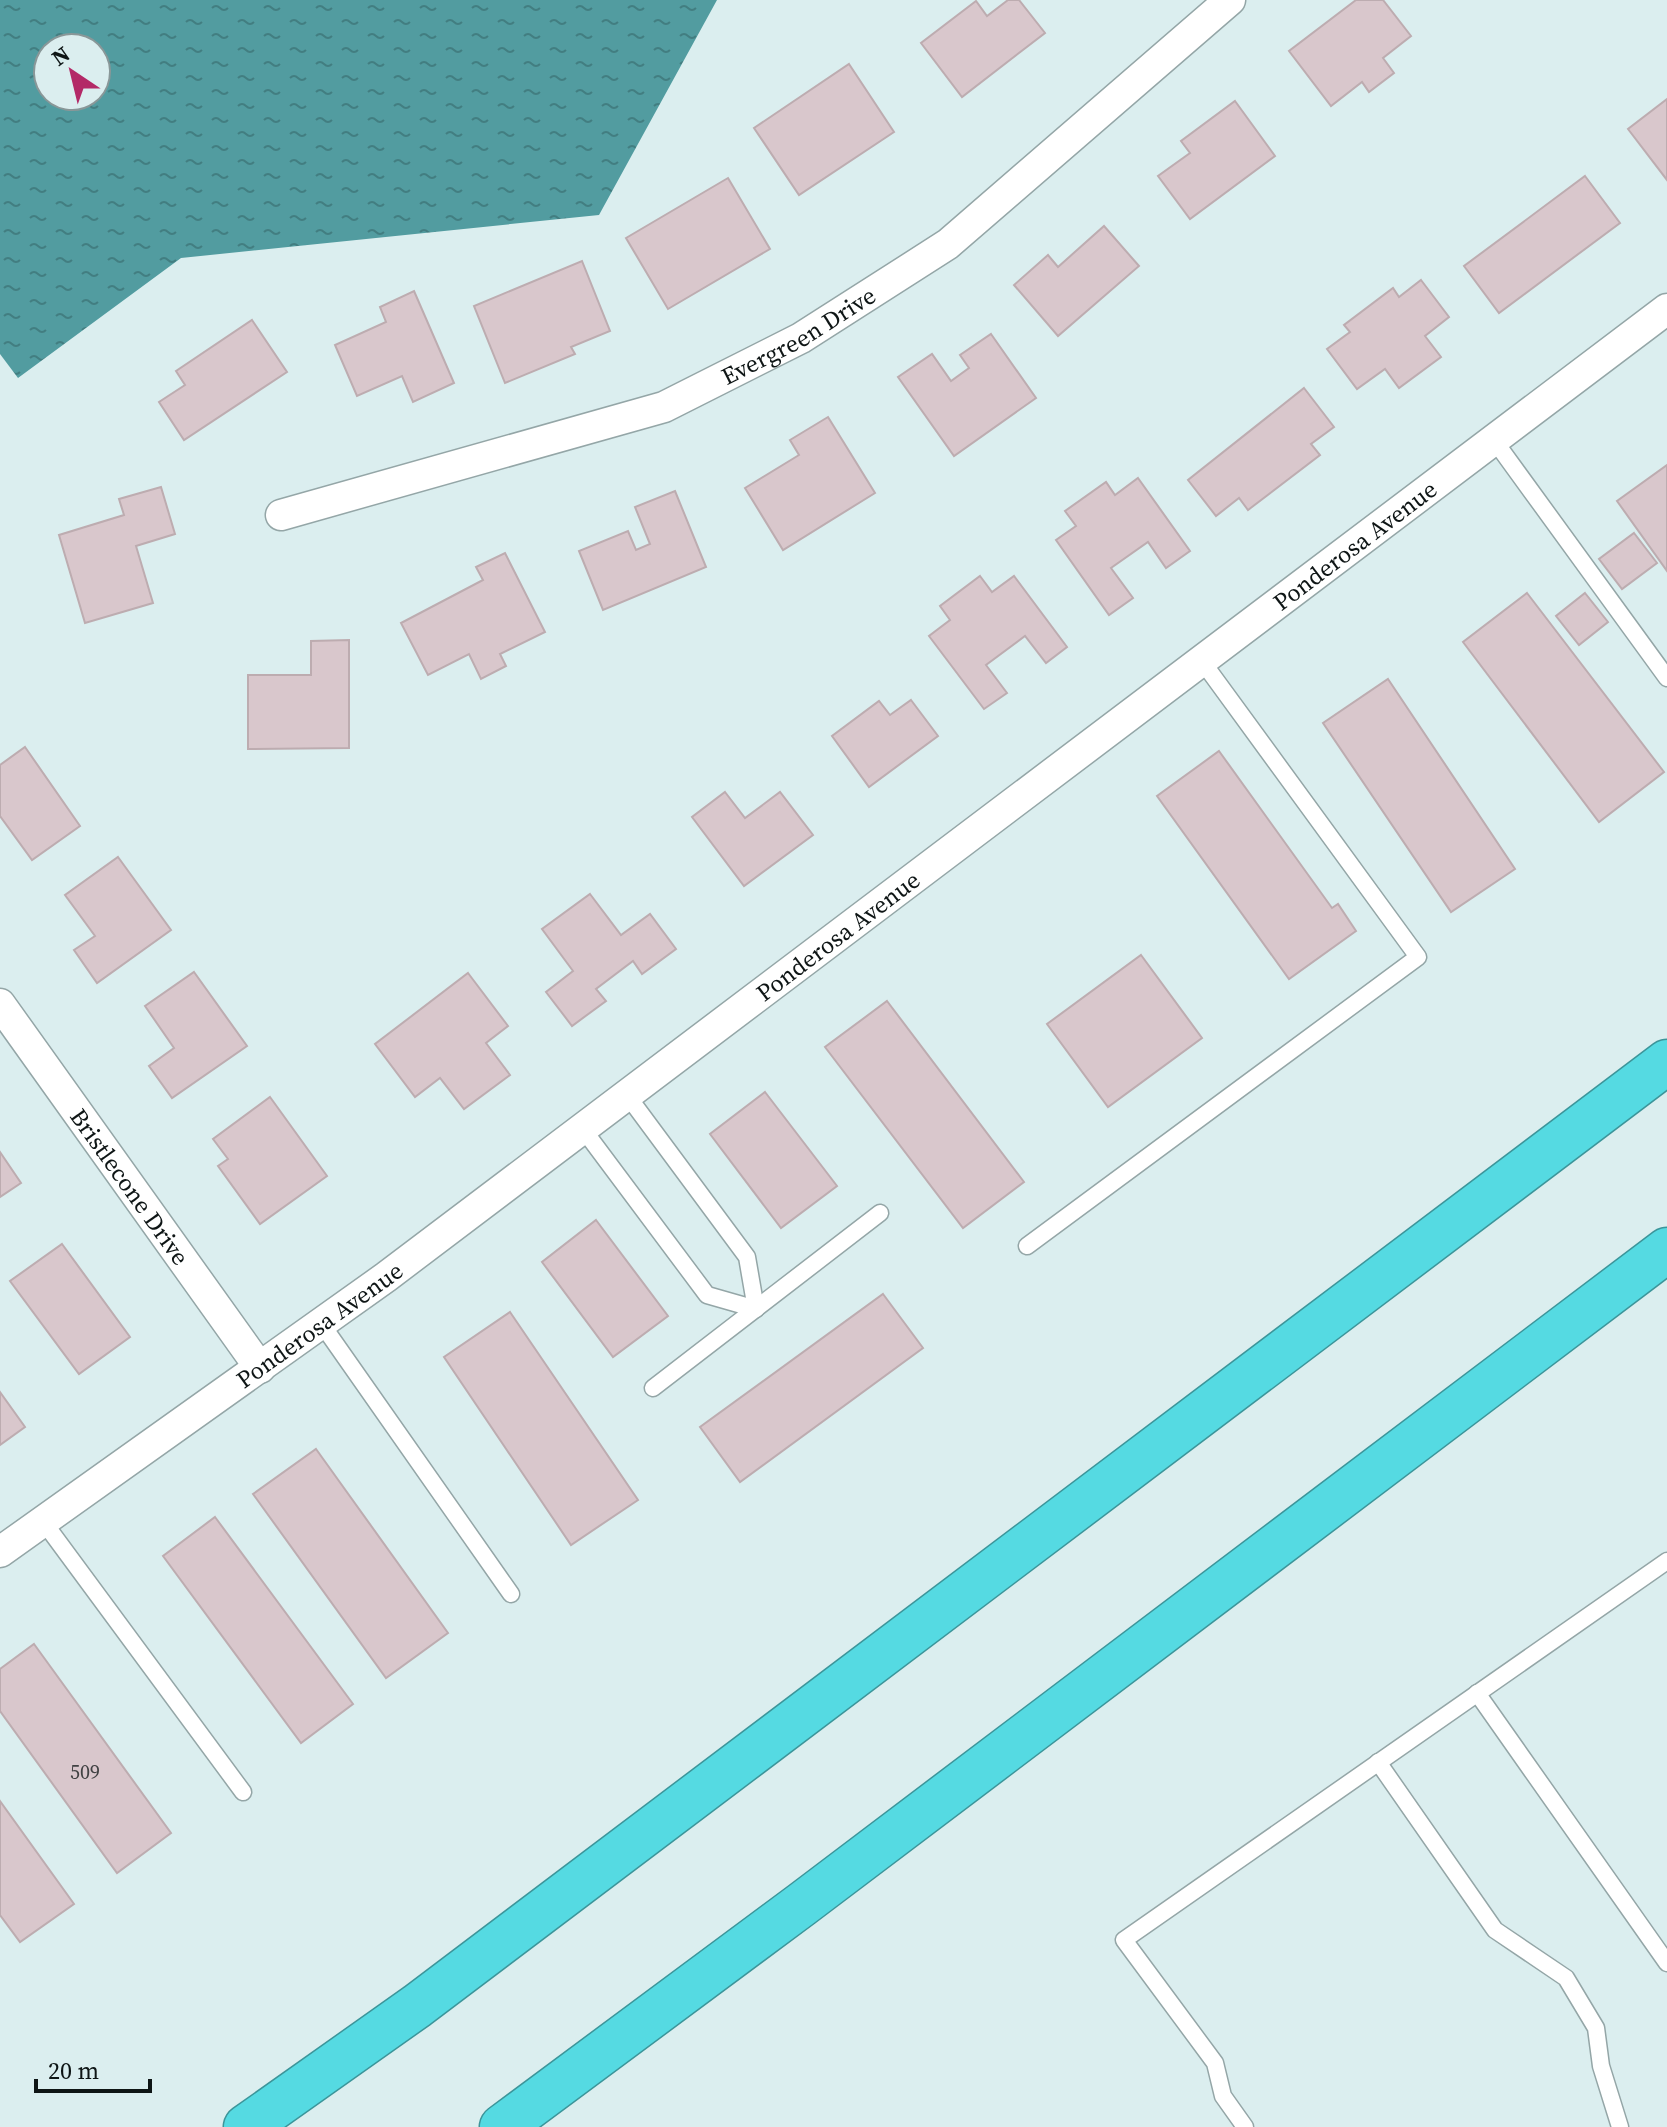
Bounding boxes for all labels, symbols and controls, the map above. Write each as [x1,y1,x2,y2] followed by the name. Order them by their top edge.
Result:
[32,32,112,112] north arrow
[45,39,76,73] text: N
[715,278,882,392] street label: Evergreen Drive
[1266,472,1443,618] street label: Ponderosa Avenue
[749,863,926,1008] street label: Ponderosa Avenue
[63,1101,197,1271] street label: Bristlecone Drive
[229,1254,409,1395] street label: Ponderosa Avenue
[70,1758,100,1786] house number: 509
[36,2043,150,2093] scale bar
[48,2054,99,2087] text: 20 m

